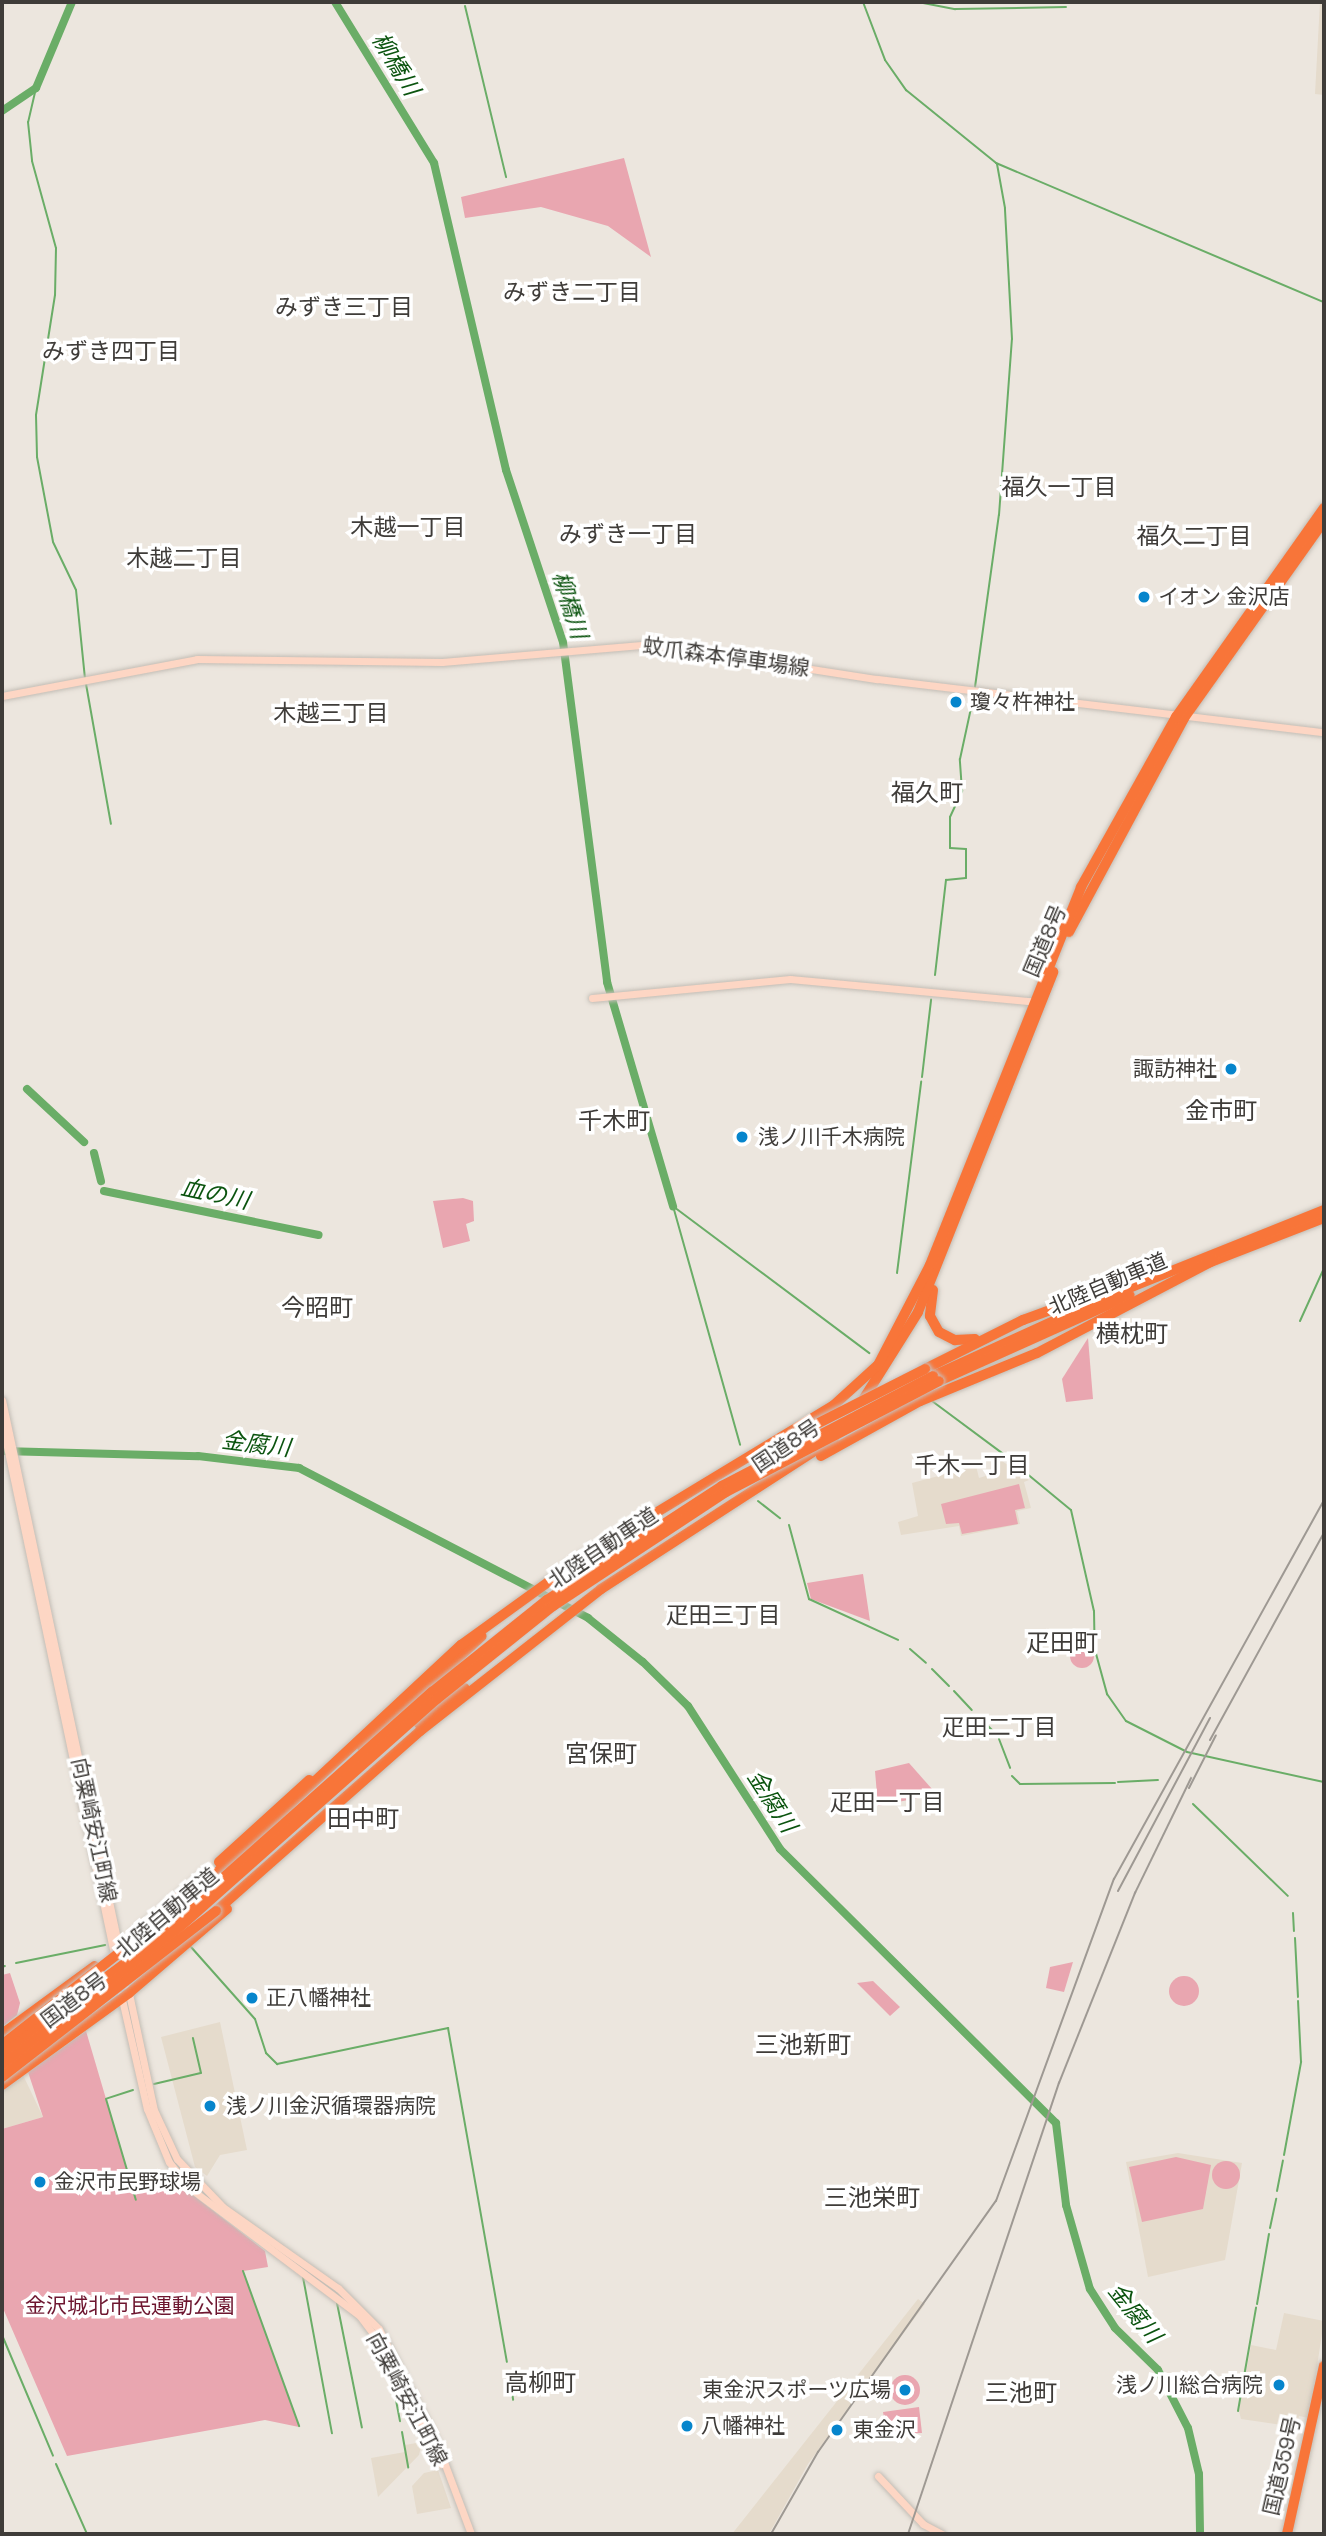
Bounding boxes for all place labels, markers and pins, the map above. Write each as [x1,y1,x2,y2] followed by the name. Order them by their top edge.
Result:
[1158,584,1289,610] place label: イオン 金沢店
[1136,589,1152,605] marker: イオン 金沢店
[970,689,1075,715] place label: 瓊々杵神社
[948,694,964,710] marker: 瓊々杵神社
[1133,1056,1217,1082] place label: 諏訪神社
[1223,1061,1239,1077] marker: 諏訪神社
[758,1124,905,1150] place label: 浅ノ川千木病院
[732,1127,752,1147] marker: 浅ノ川千木病院
[266,1985,371,2011] place label: 正八幡神社
[244,1990,260,2006] marker: 正八幡神社
[226,2093,436,2119] place label: 浅ノ川金沢循環器病院
[200,2096,220,2116] marker: 浅ノ川金沢循環器病院
[54,2169,201,2195] place label: 金沢市民野球場
[32,2174,48,2190] marker: 金沢市民野球場
[1116,2372,1263,2398] place label: 浅ノ川総合病院
[1269,2375,1289,2395] marker: 浅ノ川総合病院
[702,2377,891,2403] place label: 東金沢スポーツ広場
[897,2382,913,2398] marker: 東金沢スポーツ広場
[701,2413,785,2439] place label: 八幡神社
[853,2417,916,2443] place label: 東金沢
[679,2418,695,2434] marker: 八幡神社
[827,2420,847,2440] marker: 東金沢

